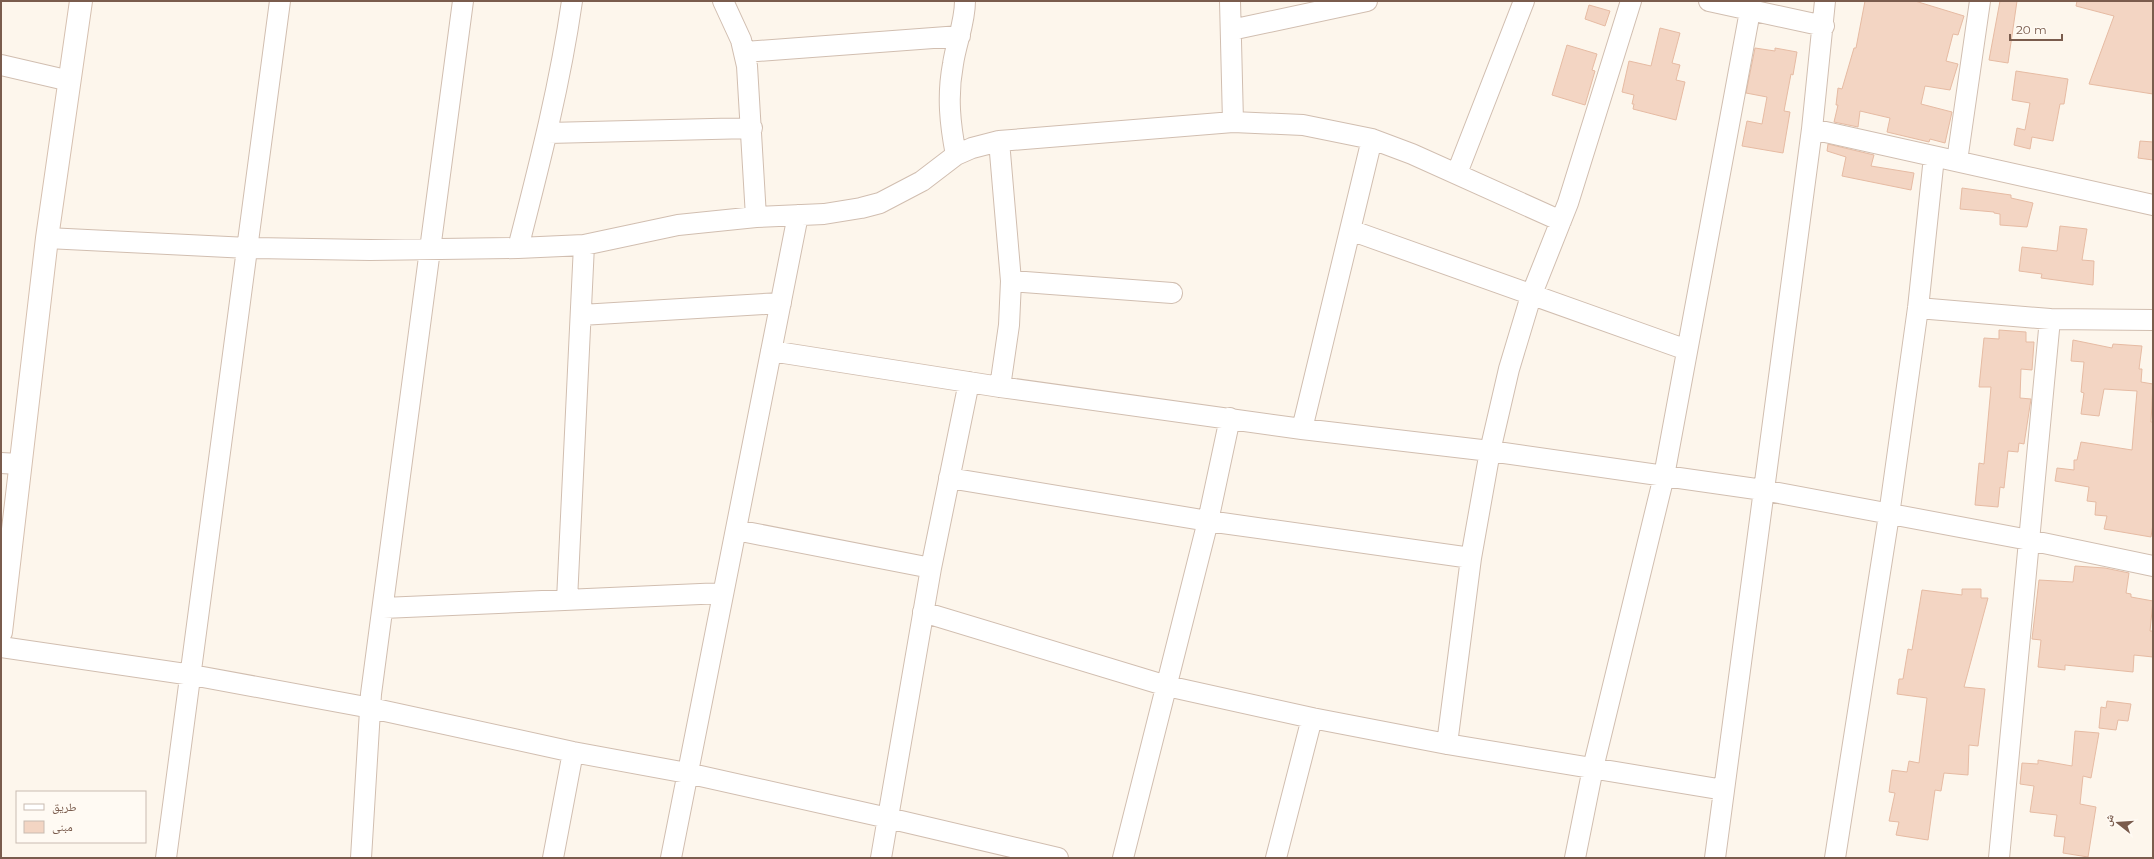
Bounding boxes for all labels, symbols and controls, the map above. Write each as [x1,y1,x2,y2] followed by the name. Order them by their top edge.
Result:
[2010,16,2062,42] scale bar
[2016,22,2047,37] text: 20 m
[16,791,146,843] legend
[52,799,77,814] text: طريق
[2098,803,2138,843] north arrow
[2100,812,2118,828] text: ش
[52,819,73,834] text: مبنى

